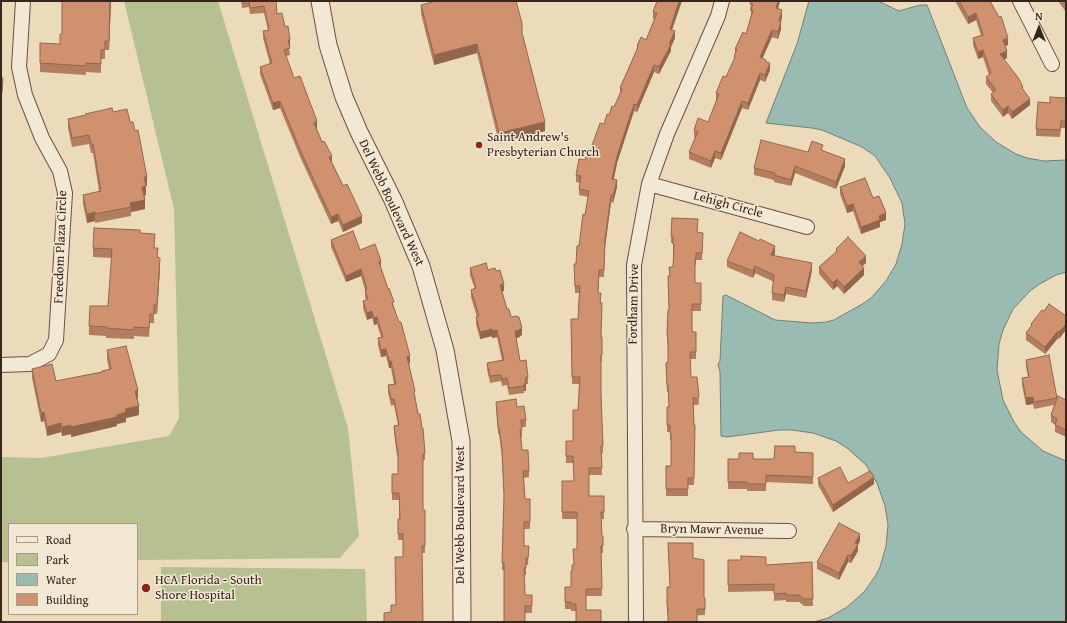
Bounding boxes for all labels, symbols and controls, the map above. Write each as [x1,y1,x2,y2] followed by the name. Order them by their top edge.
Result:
[1019,8,1059,48] north arrow
[1035,8,1043,24] text: N
[487,130,599,161] place label: Saint Andrew's Presbyterian Church
[355,137,427,269] street label: Del Webb Boulevard West
[474,140,484,150] marker: Saint Andrew's Presbyterian Church
[692,188,764,222] street label: Lehigh Circle
[51,190,71,304] street label: Freedom Plaza Circle
[625,264,643,344] street label: Fordham Drive
[453,446,469,584] street label: Del Webb Boulevard West
[660,521,764,539] street label: Bryn Mawr Avenue
[8,523,138,615] legend
[46,531,71,548] text: Road
[46,551,69,568] text: Park
[46,571,76,588] text: Water
[155,573,262,604] place label: HCA Florida - South Shore Hospital
[140,582,152,594] marker: HCA Florida - South Shore Hospital
[46,591,89,608] text: Building

